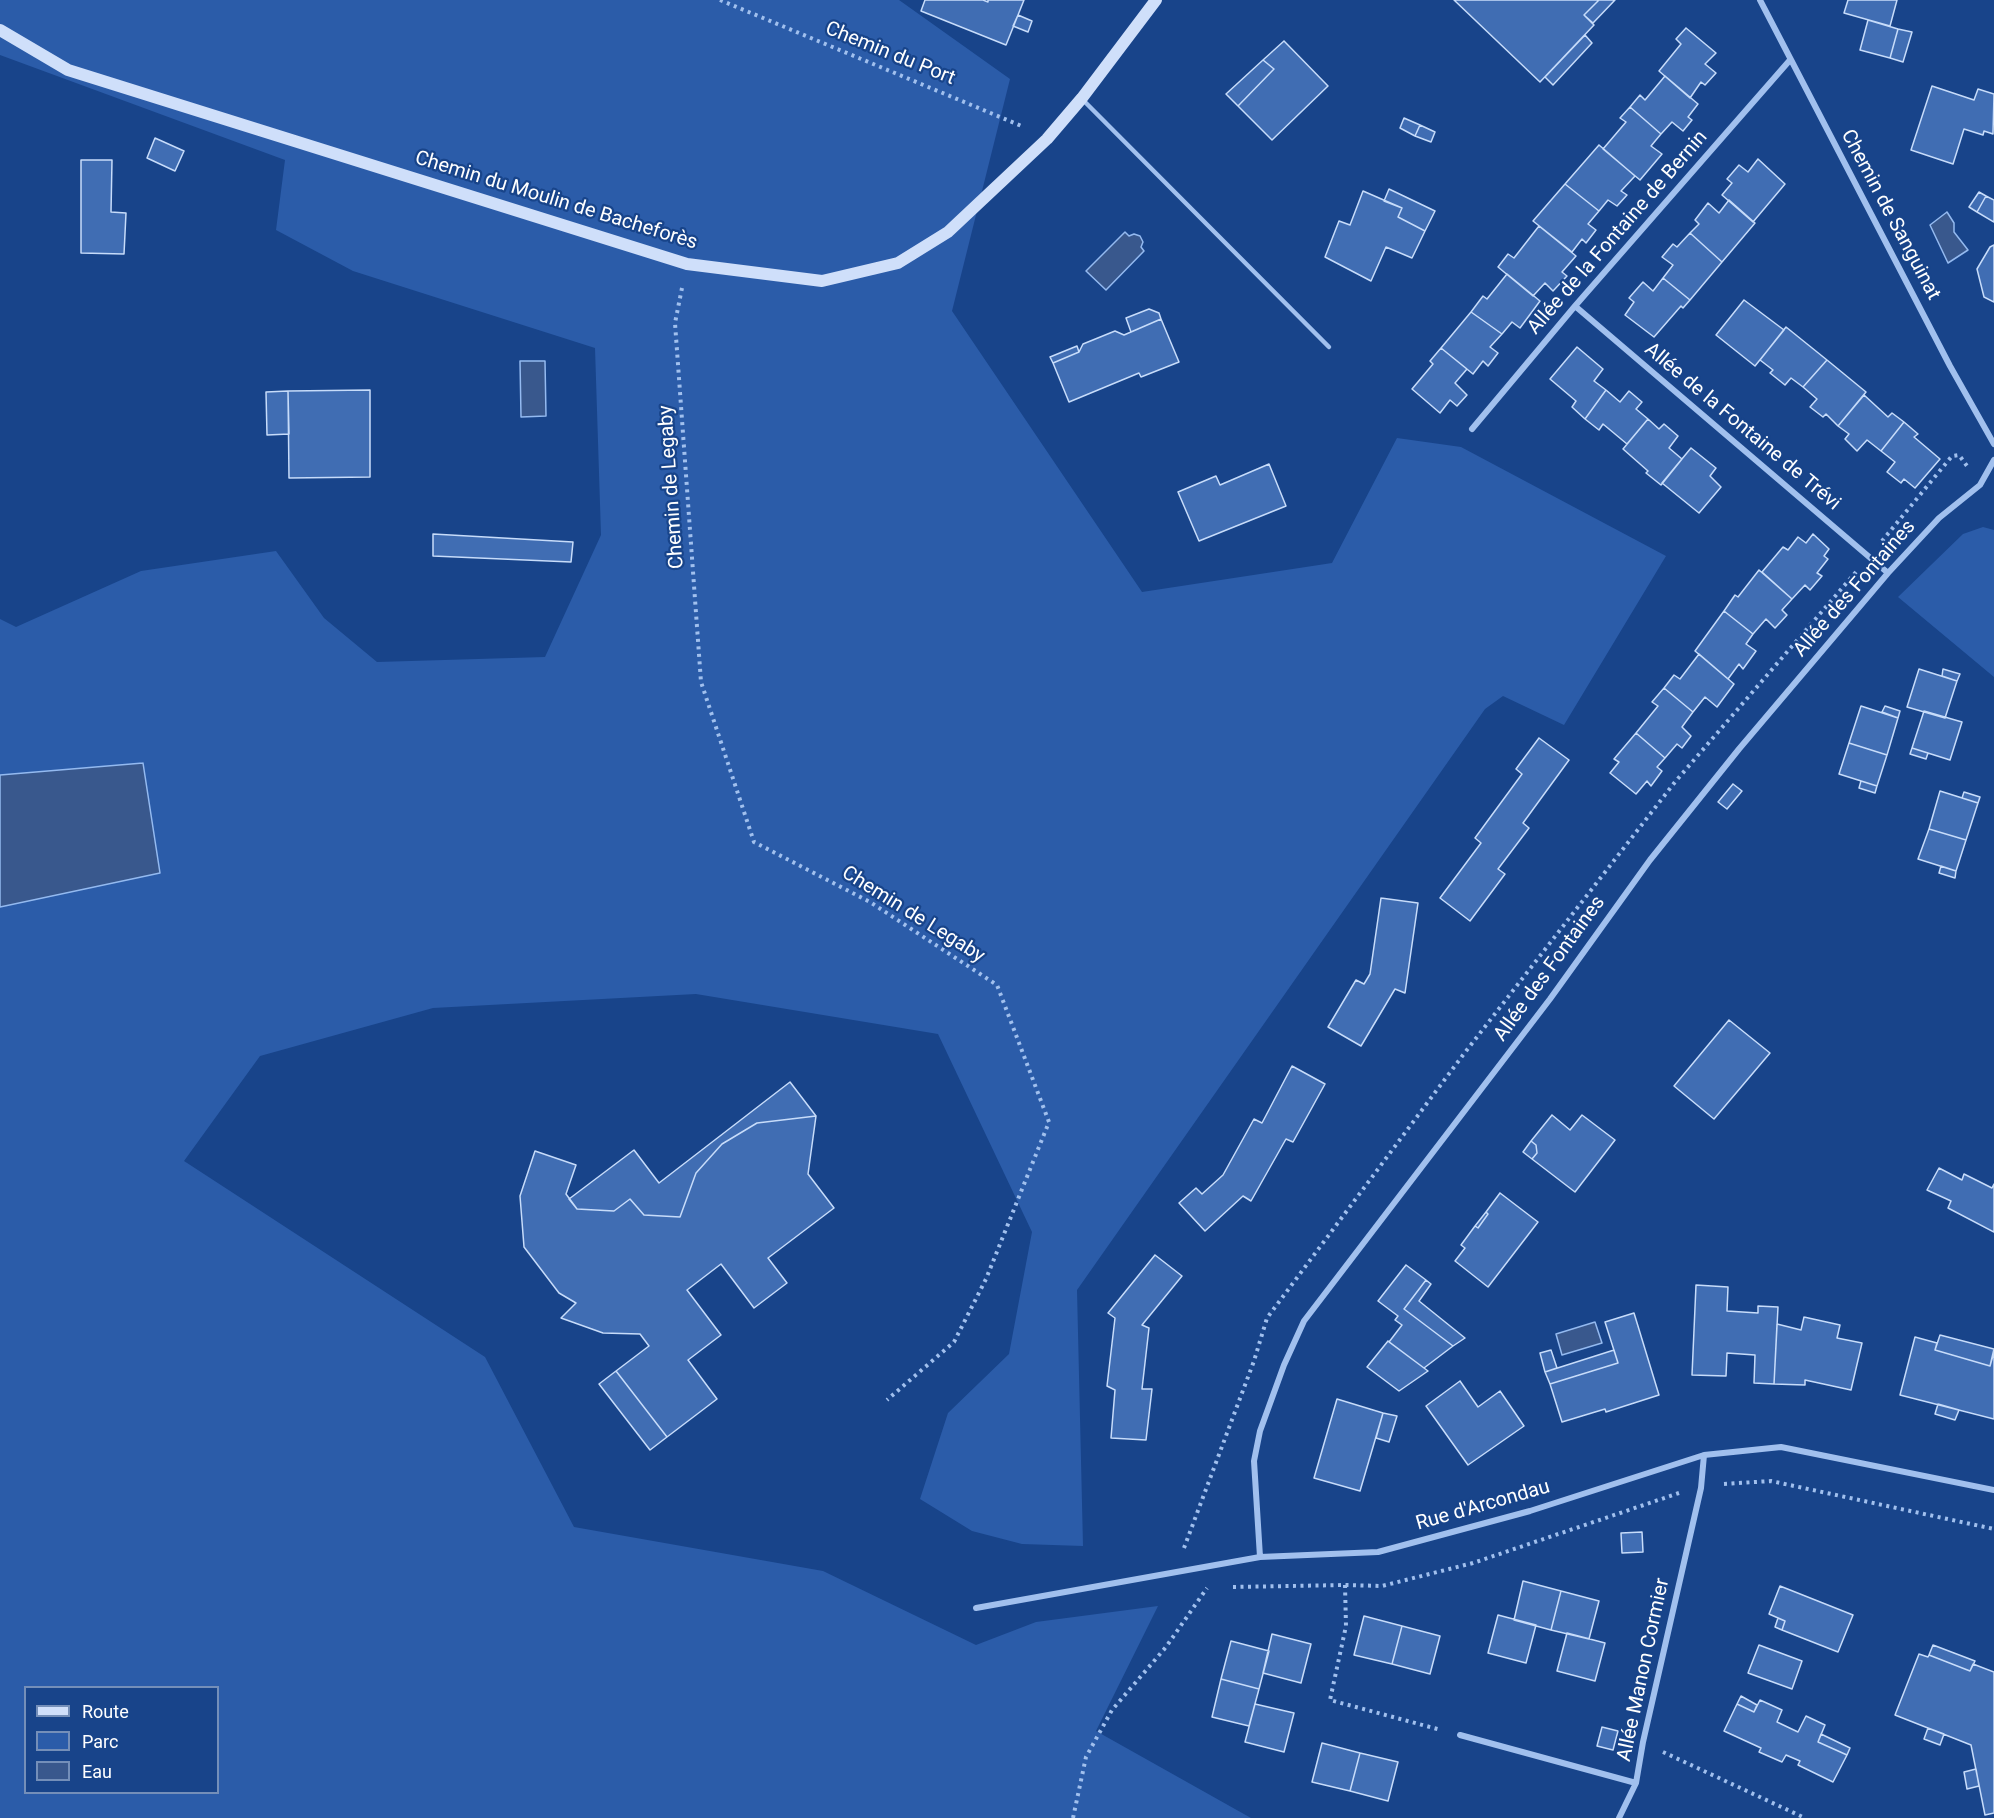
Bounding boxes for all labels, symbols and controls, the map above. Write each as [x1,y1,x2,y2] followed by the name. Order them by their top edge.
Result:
[822,17,958,91] street label: Chemin du Port
[1523,126,1713,340] street label: Allée de la Fontaine de Bernin
[1835,126,1945,304] street label: Chemin de Sanguinat
[412,147,700,255] street label: Chemin du Moulin de Bacheforès
[1639,338,1845,516] street label: Allée de la Fontaine de Trévi
[654,404,690,570] street label: Chemin de Legaby
[1789,516,1921,662] street label: Allée des Fontaines
[837,861,989,969] street label: Chemin de Legaby
[1489,892,1611,1046] street label: Allée des Fontaines
[1413,1475,1553,1537] street label: Rue d'Arcondau
[1613,1576,1675,1764] street label: Allée Manon Cormier
[24,1686,219,1794] legend
[82,1701,129,1722] text: Route
[82,1731,118,1752] text: Parc
[82,1761,112,1782] text: Eau

